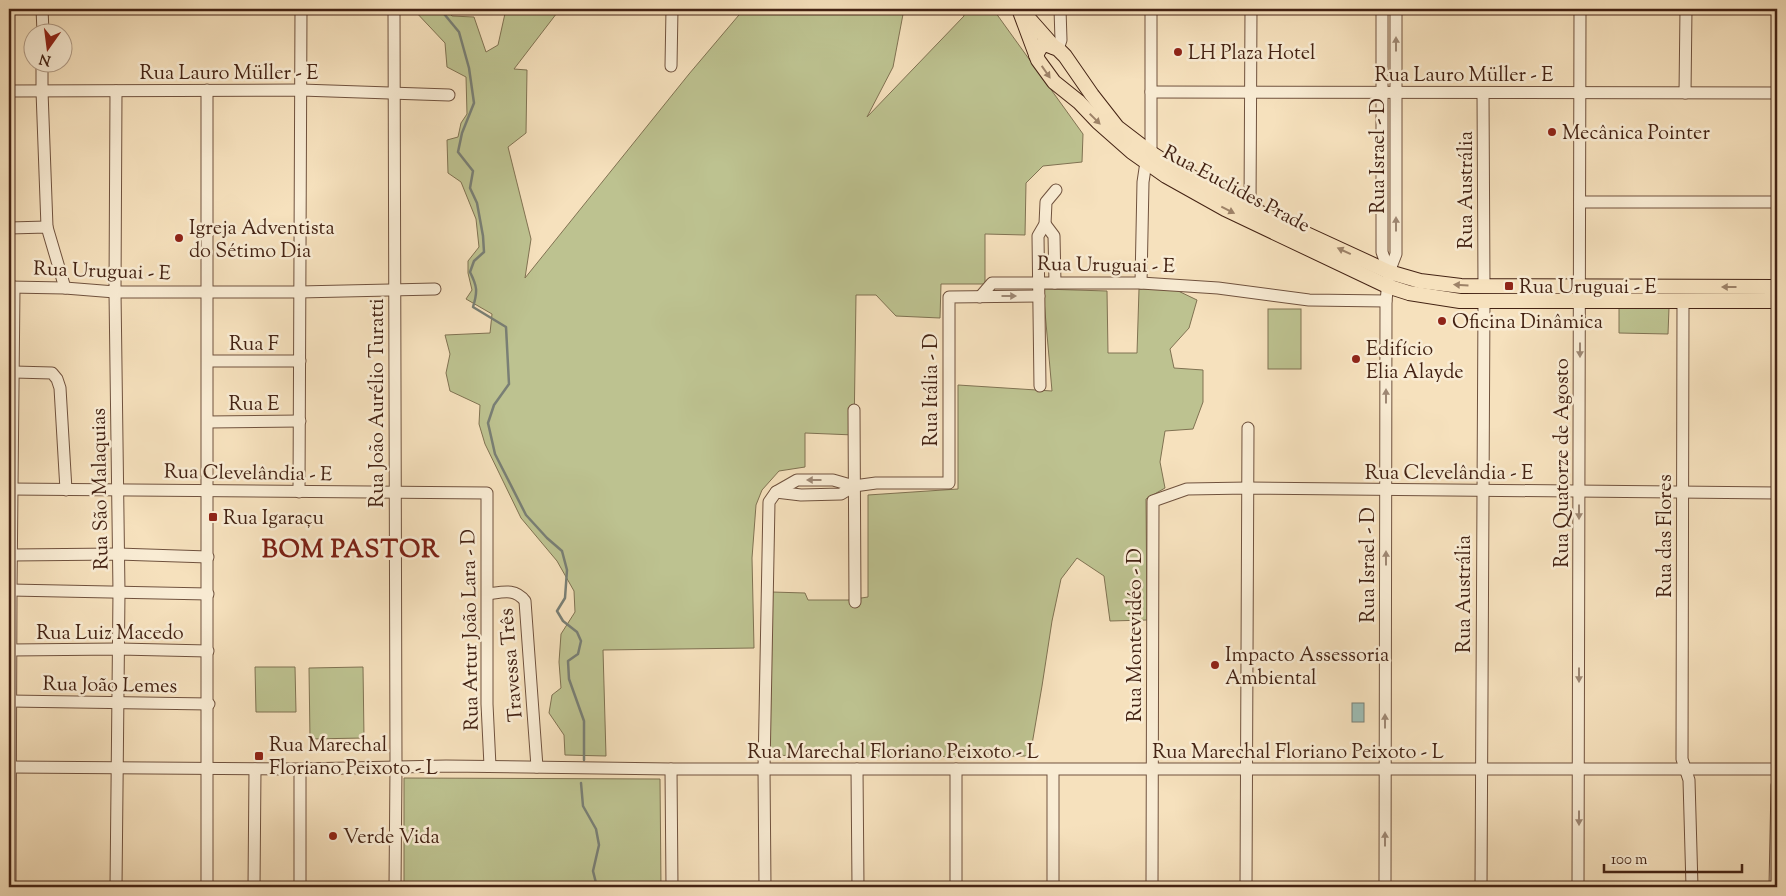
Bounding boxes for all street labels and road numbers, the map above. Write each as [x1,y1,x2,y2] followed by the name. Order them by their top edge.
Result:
[140,60,318,89] street label: Rua Lauro Müller - E
[1375,62,1553,91] street label: Rua Lauro Müller - E
[1365,98,1394,214] street label: Rua Israel - D
[1453,131,1482,249] street label: Rua Austrália
[1157,139,1315,241] street label: Rua Euclides Prade
[1037,251,1175,282] street label: Rua Uruguai - E
[33,256,171,289] street label: Rua Uruguai - E
[364,298,393,508] street label: Rua João Aurélio Turatti
[229,331,279,360] street label: Rua F
[918,333,947,447] street label: Rua Itália - D
[1549,358,1578,568] street label: Rua Quatorze de Agosto
[229,391,279,420] street label: Rua E
[86,407,117,570] street label: Rua São Malaquias
[163,459,332,490] street label: Rua Clevelândia - E
[1365,460,1533,489] street label: Rua Clevelândia - E
[1652,474,1681,598] street label: Rua das Flores
[1355,507,1384,623] street label: Rua Israel - D
[455,529,488,731] street label: Rua Artur João Lara - D
[1451,535,1480,653] street label: Rua Austrália
[1122,548,1151,722] street label: Rua Montevidéo - D
[493,607,532,723] street label: Travessa Três
[36,620,184,649] street label: Rua Luiz Macedo
[42,671,178,702] street label: Rua João Lemes
[747,739,1039,768] street label: Rua Marechal Floriano Peixoto - L
[1152,739,1444,768] street label: Rua Marechal Floriano Peixoto - L

